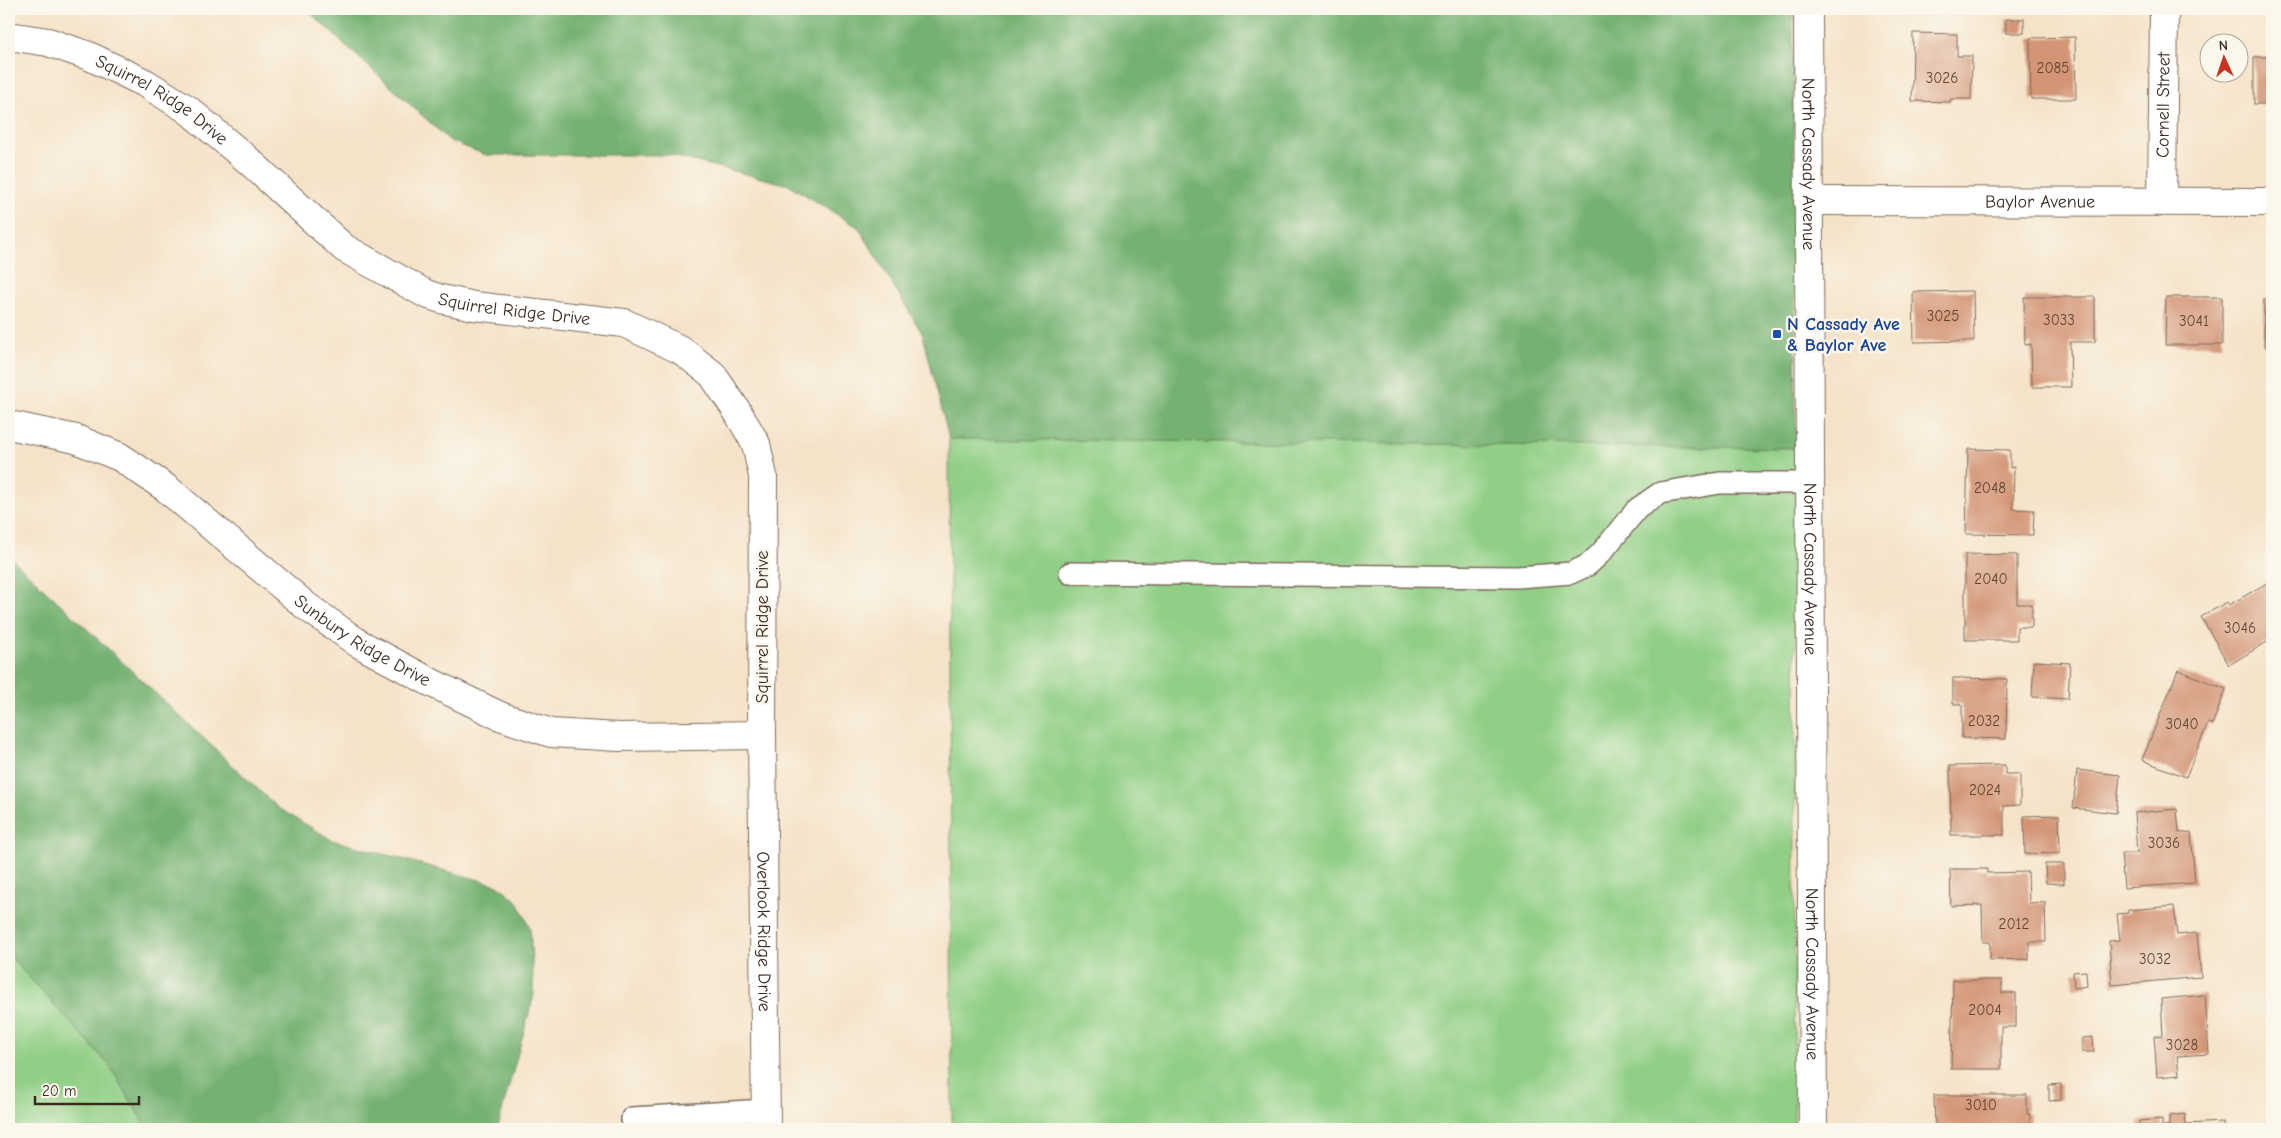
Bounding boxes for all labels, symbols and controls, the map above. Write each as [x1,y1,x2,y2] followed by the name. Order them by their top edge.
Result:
[2198,32,2248,82] north arrow
[2218,37,2228,54] text: N
[92,51,232,150] street label: Squirrel Ridge Drive
[2152,51,2175,158] street label: Cornell Street
[2037,59,2069,77] house number: 2085
[1926,69,1958,87] house number: 3026
[1797,78,1819,250] street label: North Cassady Avenue
[1985,191,2095,213] street label: Baylor Avenue
[436,289,591,330] street label: Squirrel Ridge Drive
[1927,307,1959,325] house number: 3025
[2043,311,2075,329] house number: 3033
[2179,312,2209,330] house number: 3041
[1787,314,1900,356] place label: N Cassady Ave & Baylor Ave
[1771,328,1783,340] marker: N Cassady Ave & Baylor Ave
[1974,479,2006,497] house number: 2048
[1799,483,1821,655] street label: North Cassady Avenue
[752,550,773,704] street label: Squirrel Ridge Drive
[1974,570,2008,588] house number: 2040
[290,591,434,691] street label: Sunbury Ridge Drive
[2224,619,2256,637] house number: 3046
[1968,712,2000,730] house number: 2032
[2165,715,2199,733] house number: 3040
[1969,781,2001,799] house number: 2024
[2148,834,2180,852] house number: 3036
[752,851,775,1012] street label: Overlook Ridge Drive
[1801,888,1823,1060] street label: North Cassady Avenue
[1999,915,2029,933] house number: 2012
[2139,950,2171,968] house number: 3032
[1968,1001,2002,1019] house number: 2004
[2166,1036,2198,1054] house number: 3028
[35,1073,139,1105] scale bar
[42,1082,76,1100] text: 20 m
[1965,1096,1997,1114] house number: 3010

